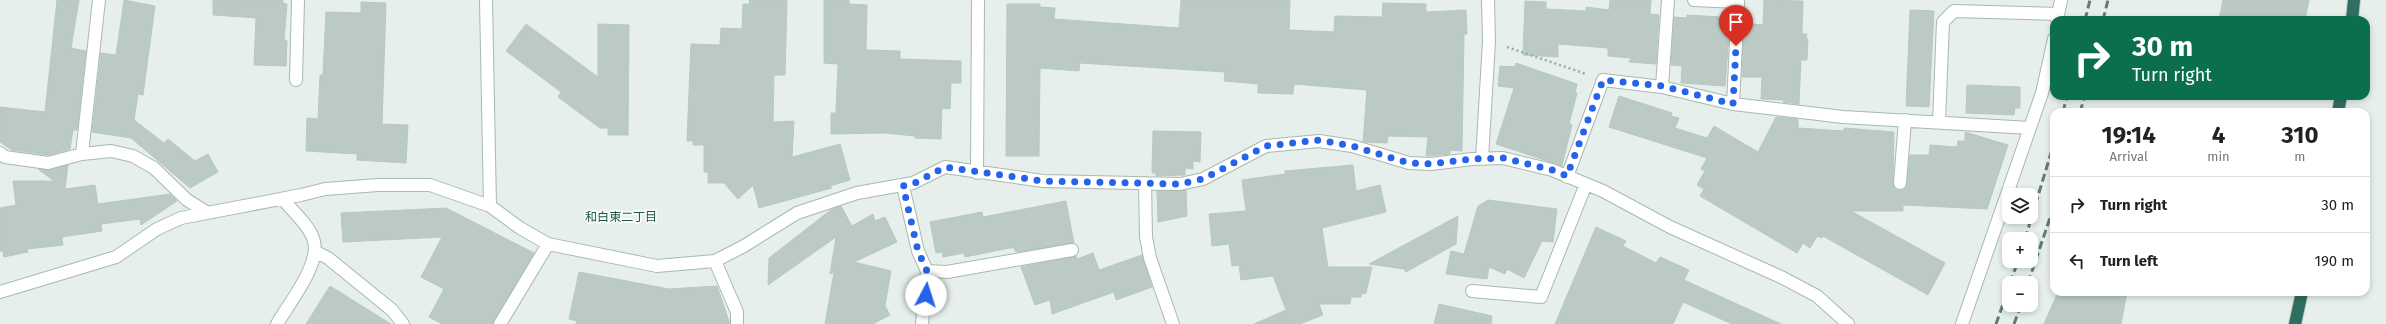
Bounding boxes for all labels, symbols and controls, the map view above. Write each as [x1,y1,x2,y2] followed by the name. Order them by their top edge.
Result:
[1719,5,1753,46] pin
[1725,11,1747,33] icon: arrive
[2132,30,2193,63] text: 30 m
[2066,32,2118,84] icon: right
[2132,64,2212,86] text: Turn right
[2102,121,2156,149] text: 19:14
[2212,121,2225,149] text: 4
[2281,121,2318,149] text: 310
[2110,149,2148,164] text: Arrival
[2207,149,2230,164] text: min
[2294,149,2305,164] text: m
[2002,188,2038,312] map controls
[2002,188,2038,224] button: layers
[2066,194,2088,216] icon: right
[2100,196,2167,214] text: Turn right
[2321,196,2354,214] text: 30 m
[585,210,657,224] district label: 和白東二丁目
[2002,232,2038,268] button: +
[2066,250,2088,272] icon: left
[2100,252,2158,270] text: Turn left
[2314,252,2354,270] text: 190 m
[905,274,947,316] position arrow
[2002,276,2038,312] button: −

